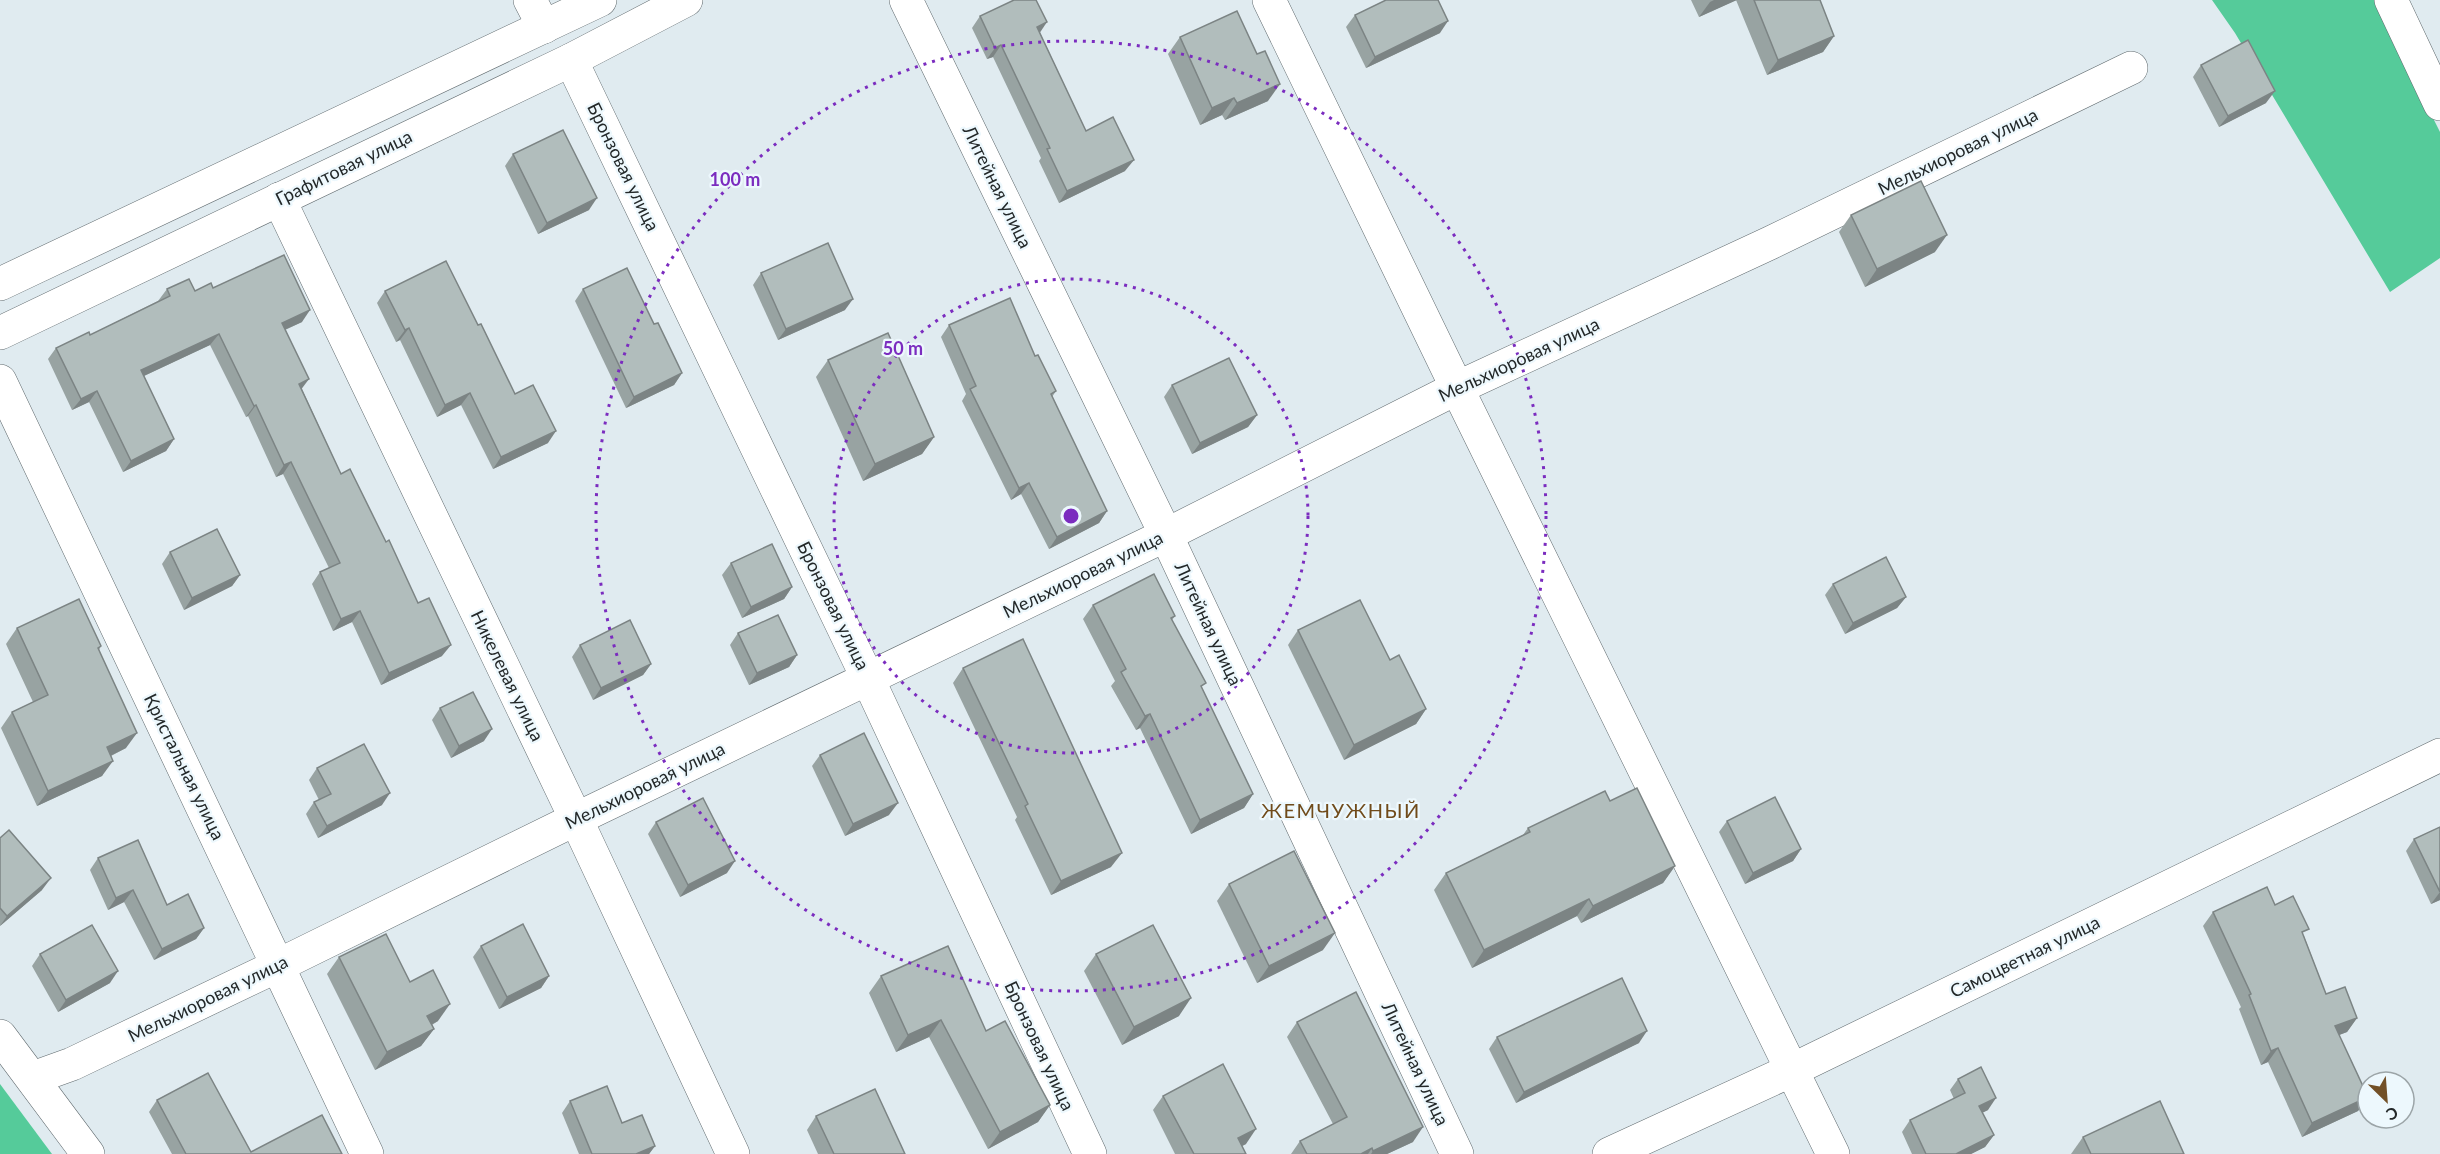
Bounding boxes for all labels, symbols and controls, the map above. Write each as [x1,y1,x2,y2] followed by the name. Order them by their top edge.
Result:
[583,99,665,234] street label: Бронзовая улица
[1874,103,2041,199] street label: Мельхиоровая улица
[958,121,1037,251] street label: Литейная улица
[272,125,415,210] street label: Графитовая улица
[710,168,760,190] text: 100 m
[1435,312,1603,406] street label: Мельхиоровая улица
[883,337,923,359] text: 50 m
[1061,506,1081,526] centre of rings
[999,526,1166,622] street label: Мельхиоровая улица
[793,538,875,673] street label: Бронзовая улица
[1170,557,1247,689] street label: Литейная улица
[467,606,549,745] street label: Никелевая улица
[140,690,230,843] street label: Кристальная улица
[561,737,728,833] street label: Мельхиоровая улица
[1261,798,1421,822] district label: ЖЕМЧУЖНЫЙ
[1946,910,2103,1002] street label: Самоцветная улица
[124,950,291,1046] street label: Мельхиоровая улица
[1000,977,1080,1114] street label: Бронзовая улица
[1377,997,1454,1129] street label: Литейная улица
[2356,1070,2416,1130] north arrow
[2383,1103,2401,1125] text: С

